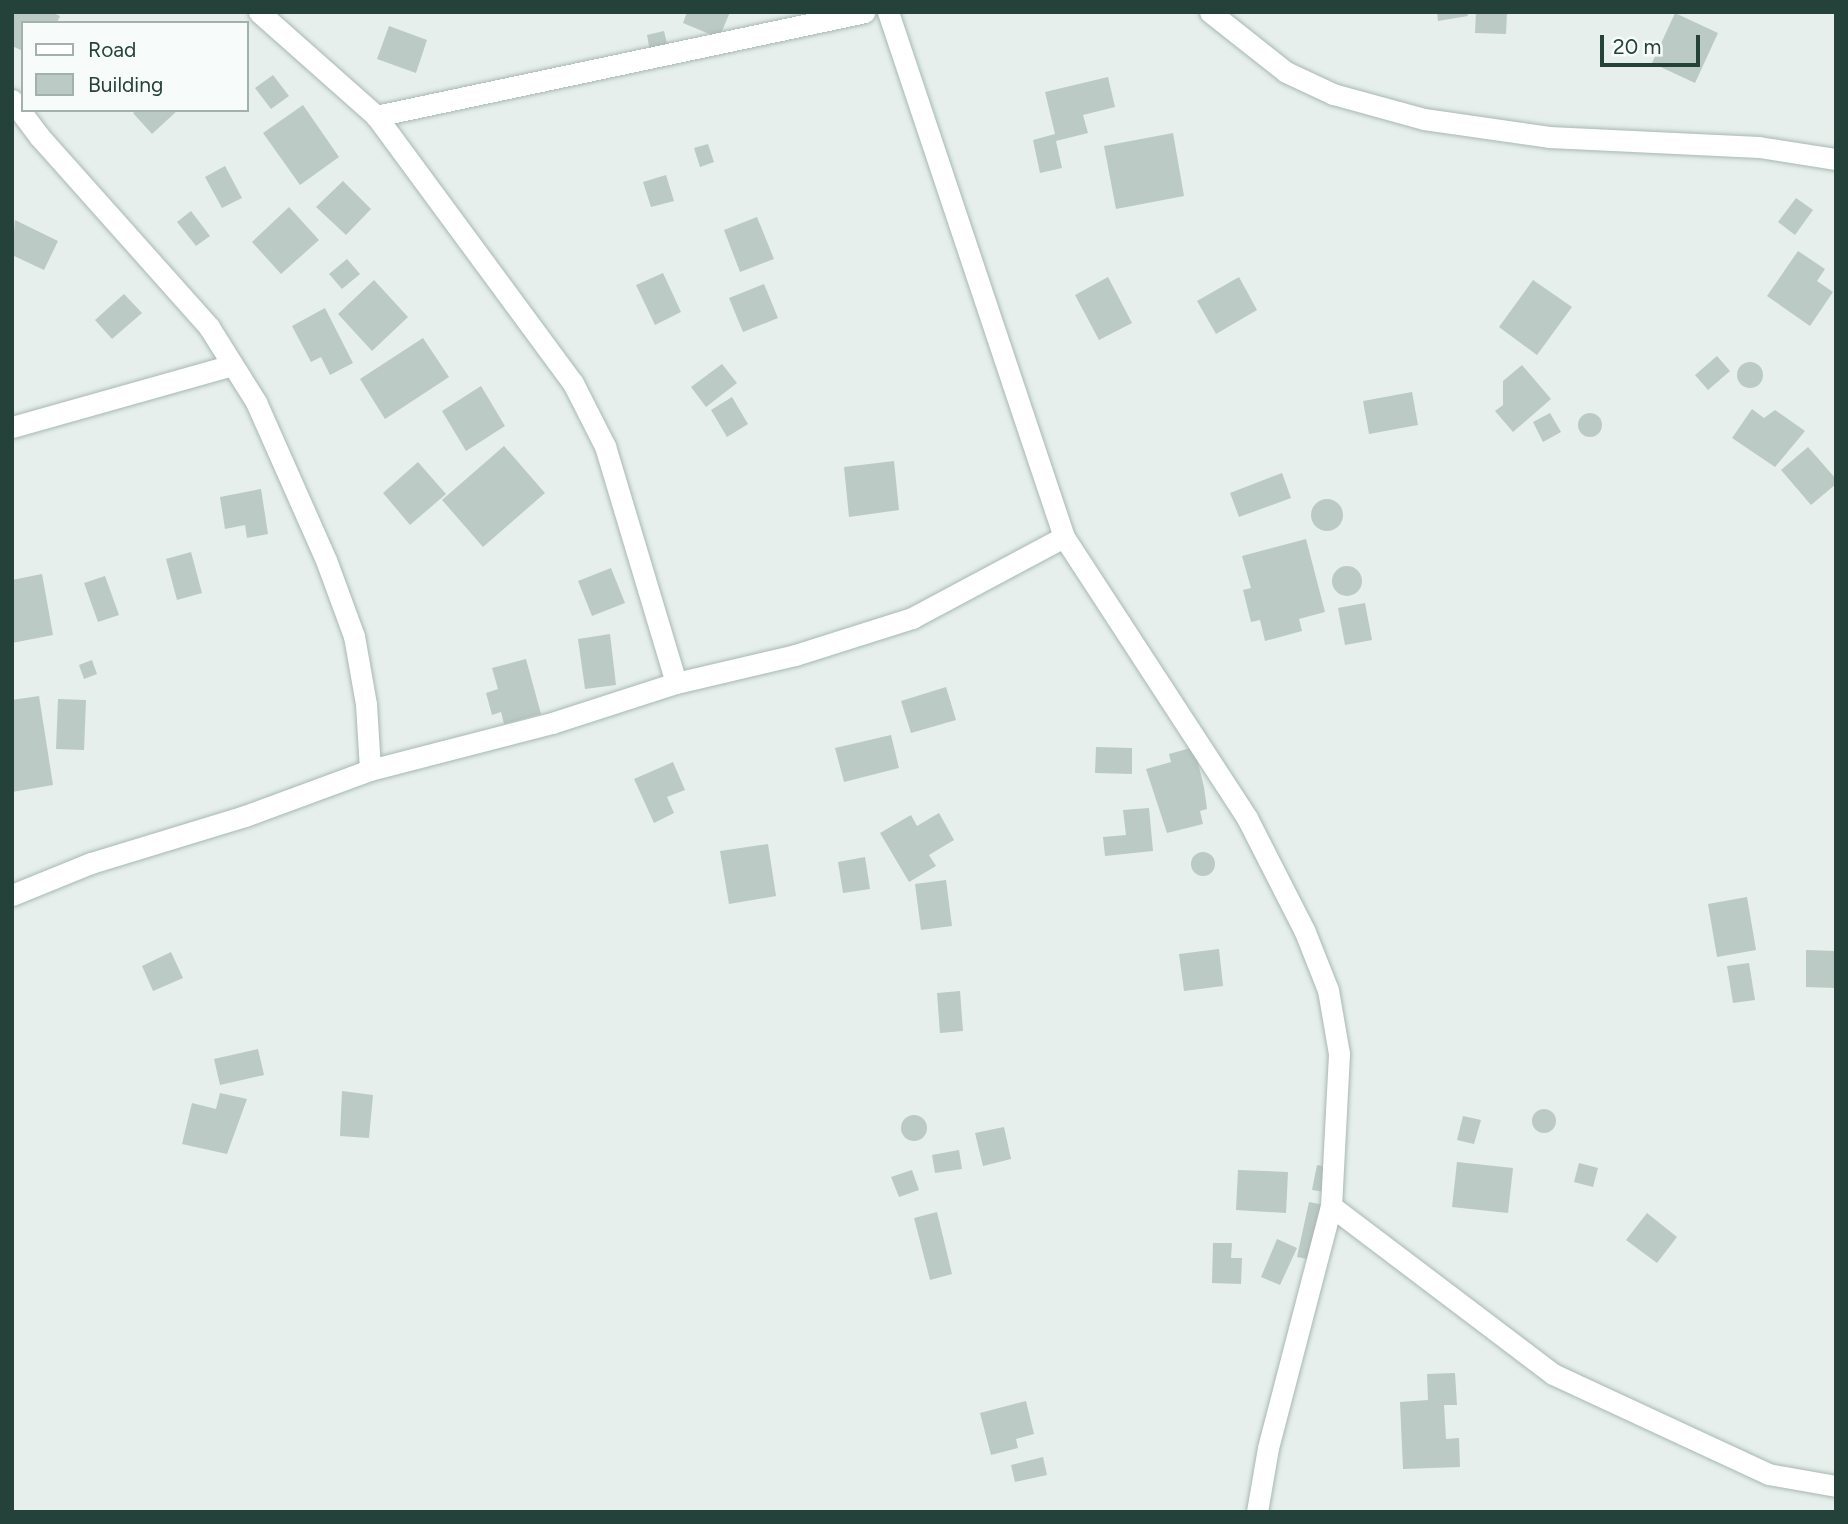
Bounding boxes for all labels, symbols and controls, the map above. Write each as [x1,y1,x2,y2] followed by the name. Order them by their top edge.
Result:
[21,21,248,112] legend
[1603,21,1703,65] scale bar
[1613,34,1661,59] text: 20 m
[88,37,136,62] text: Road
[88,72,163,97] text: Building

